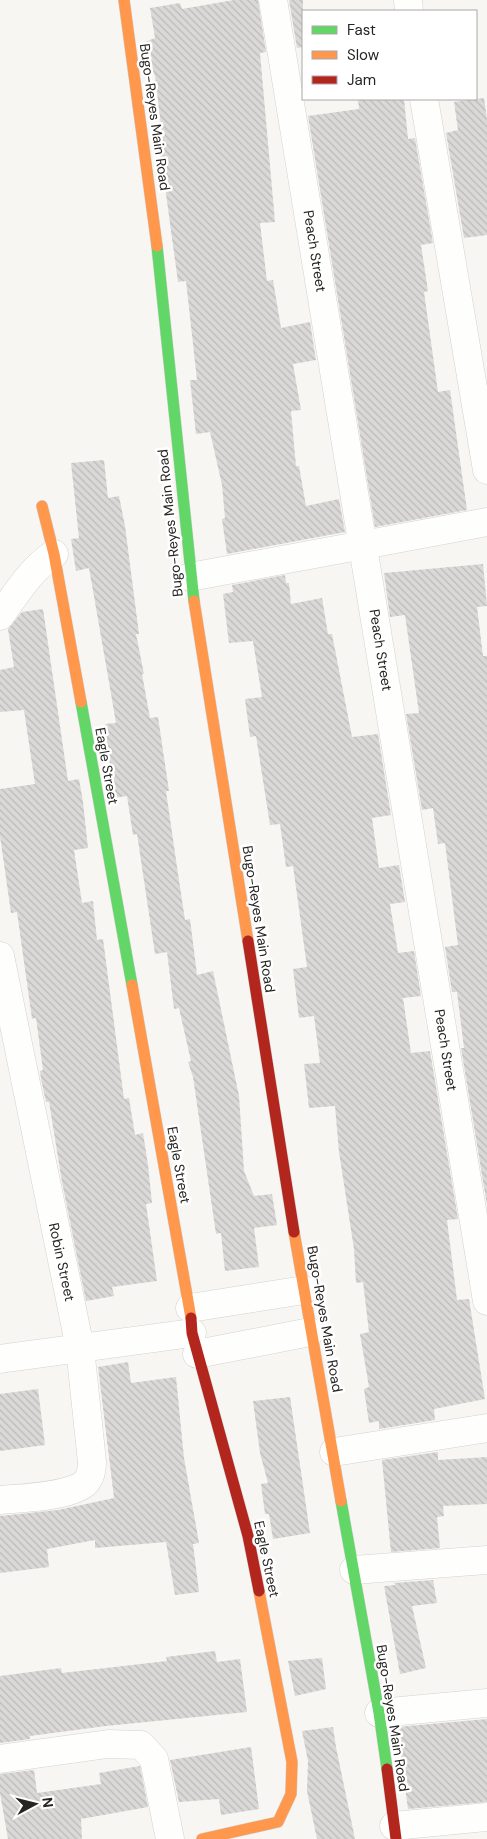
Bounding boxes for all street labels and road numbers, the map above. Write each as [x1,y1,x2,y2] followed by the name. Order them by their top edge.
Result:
[136,42,174,192] street label: Bugo-Reyes Main Road
[300,209,330,293] street label: Peach Street
[153,448,187,598] street label: Bugo-Reyes Main Road
[366,608,396,692] street label: Peach Street
[91,726,123,806] street label: Eagle Street
[239,844,279,994] street label: Bugo-Reyes Main Road
[431,1008,461,1092] street label: Peach Street
[163,1125,195,1205] street label: Eagle Street
[45,1221,79,1303] street label: Robin Street
[303,1244,347,1394] street label: Bugo-Reyes Main Road
[250,1519,284,1599] street label: Eagle Street
[373,1643,413,1793] street label: Bugo-Reyes Main Road

